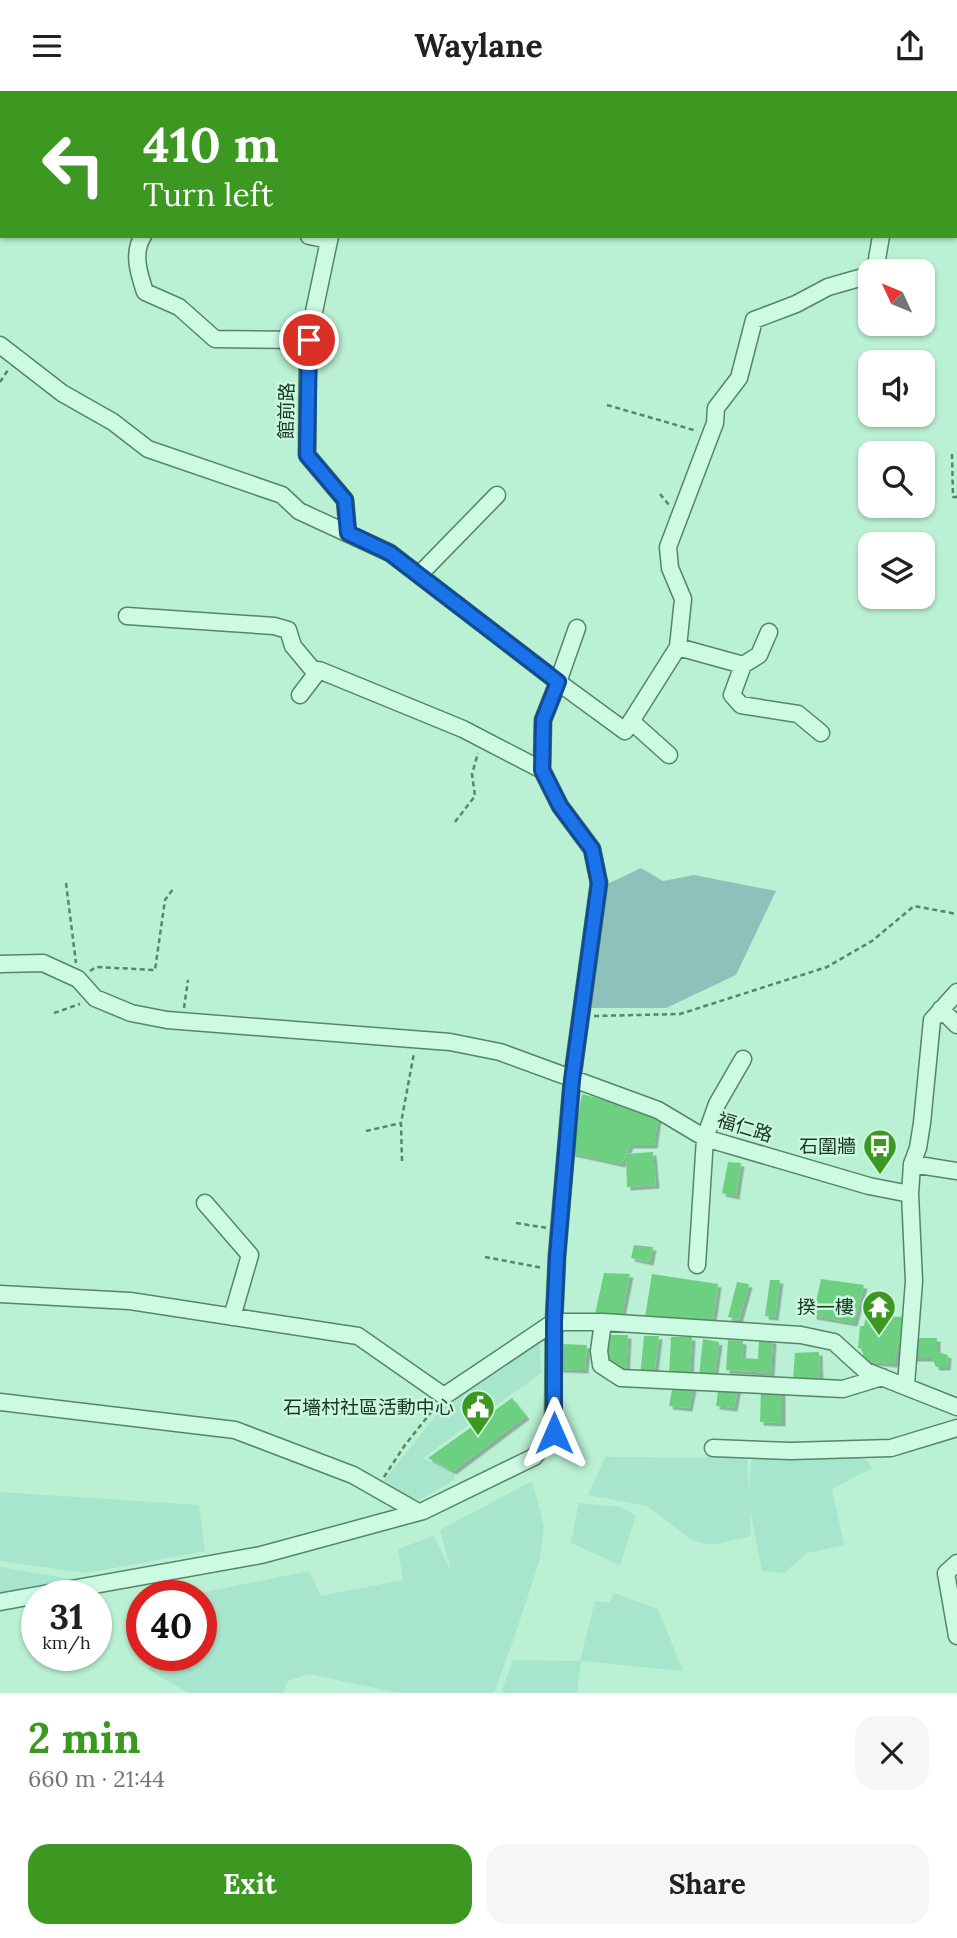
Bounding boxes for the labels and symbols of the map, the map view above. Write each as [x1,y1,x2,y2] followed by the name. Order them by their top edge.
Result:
[858,259,934,336] north arrow
[279,310,339,370] pin
[274,382,298,440] street label: 館前路
[714,1107,776,1147] street label: 福仁路
[861,1127,899,1176] bus stop icon: 石圍牆
[799,1134,856,1158] place label: 石圍牆
[860,1288,898,1337] temple icon: 揆一樓
[797,1295,854,1319] place label: 揆一樓
[459,1388,497,1437] public building icon: 石墻村社區活動中心
[283,1395,454,1419] place label: 石墻村社區活動中心
[517,1396,591,1470] position arrow
[126,1580,217,1671] speed limit sign: 40

